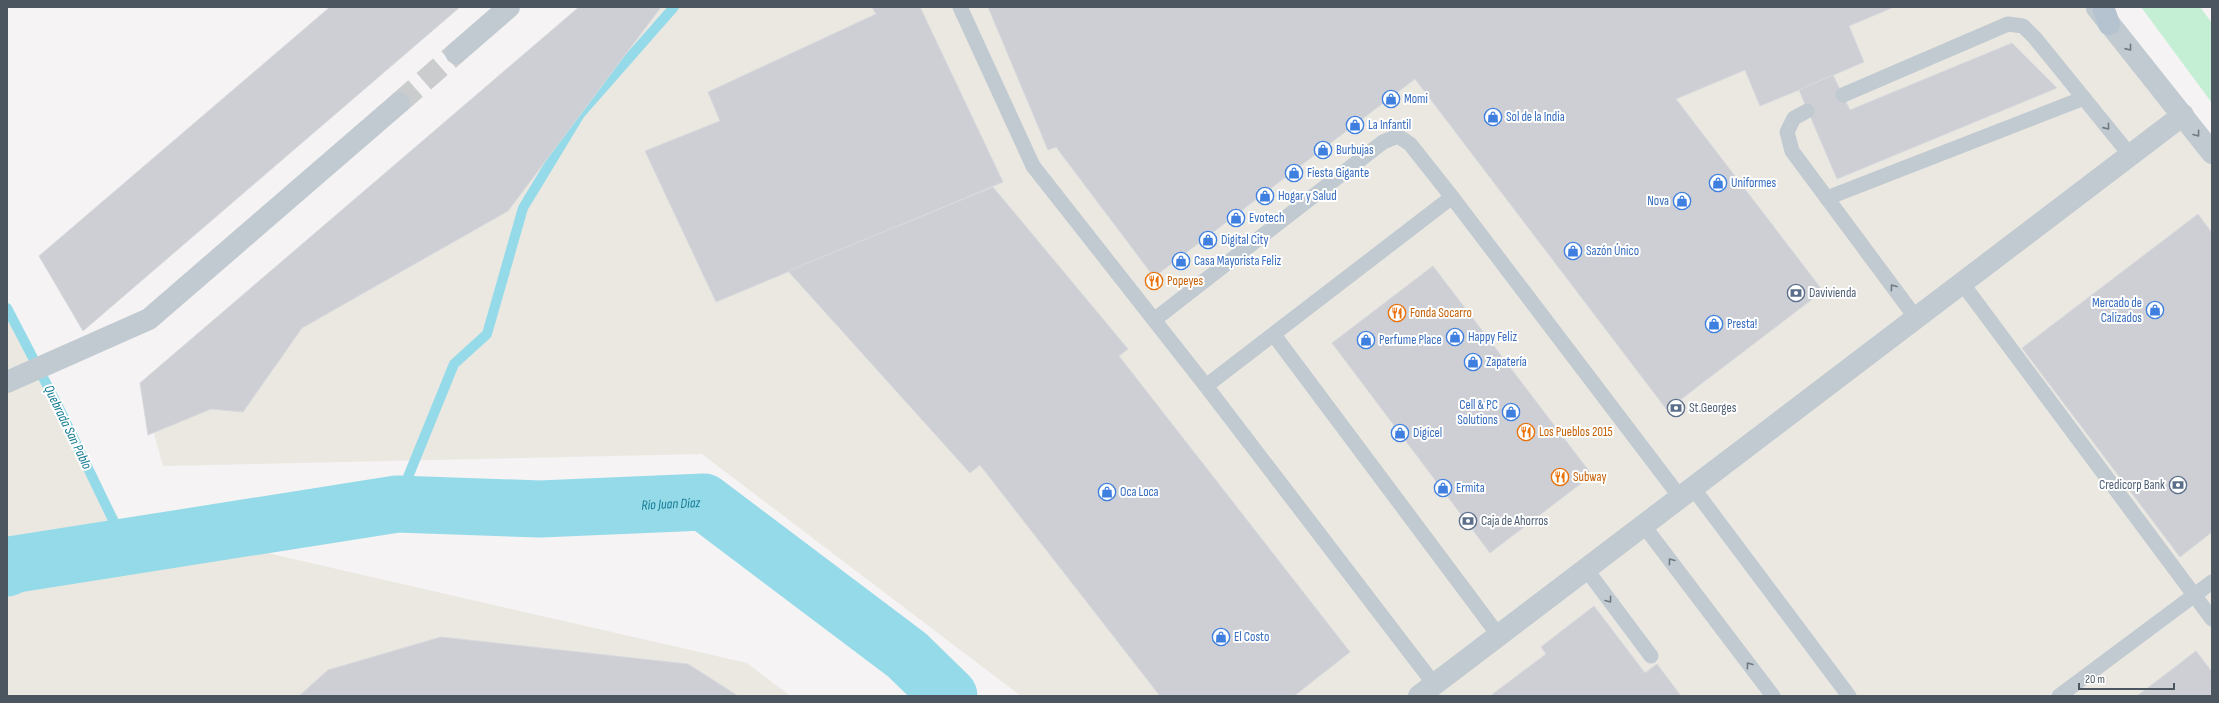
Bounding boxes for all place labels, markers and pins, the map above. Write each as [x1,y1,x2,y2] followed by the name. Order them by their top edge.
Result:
[1381,89,1401,109] shop icon: Momi
[1404,91,1428,107] place label: Momi
[1483,107,1503,127] shop icon: Sol de la India
[1506,109,1565,125] place label: Sol de la India
[1345,115,1365,135] shop icon: La Infantil
[1368,117,1411,133] place label: La Infantil
[1313,140,1333,160] shop icon: Burbujas
[1336,142,1374,158] place label: Burbujas
[1284,163,1304,183] shop icon: Fiesta Gigante
[1307,165,1369,181] place label: Fiesta Gigante
[1708,173,1728,193] shop icon: Uniformes
[1731,175,1777,191] place label: Uniformes
[1255,186,1275,206] shop icon: Hogar y Salud
[1278,188,1337,204] place label: Hogar y Salud
[1672,191,1692,211] shop icon: Nova
[1647,193,1669,209] place label: Nova
[1226,208,1246,228] shop icon: Evotech
[1249,210,1285,226] place label: Evotech
[1198,230,1218,250] shop icon: Digital City
[1221,232,1269,248] place label: Digital City
[1563,241,1583,261] shop icon: Sazón Único
[1586,243,1639,259] place label: Sazón Único
[1171,251,1191,271] shop icon: Casa Mayorista Feliz
[1194,253,1282,269] place label: Casa Mayorista Feliz
[1144,271,1164,291] restaurant icon: Popeyes
[1167,273,1204,289] place label: Popeyes
[1786,283,1806,303] bank icon: Davivienda
[1809,285,1856,301] place label: Davivienda
[2092,295,2142,326] place label: Mercado de Calizados
[2145,300,2165,320] shop icon: Mercado de Calizados
[1387,303,1407,323] restaurant icon: Fonda Socarro
[1410,305,1472,321] place label: Fonda Socarro
[1704,314,1724,334] shop icon: Presta!
[1727,316,1757,332] place label: Presta!
[1445,327,1465,347] shop icon: Happy Feliz
[1468,329,1517,345] place label: Happy Feliz
[1356,330,1376,350] shop icon: Perfume Place
[1379,332,1442,348] place label: Perfume Place
[1463,352,1483,372] shop icon: Zapatería
[1486,354,1527,370] place label: Zapatería
[1457,397,1498,428] place label: Cell & PC Solutions
[1666,398,1686,418] bank icon: St.Georges
[1689,400,1737,416] place label: St.Georges
[1501,402,1521,422] shop icon: Cell & PC Solutions
[1516,422,1536,442] restaurant icon: Los Pueblos 2015
[1390,423,1410,443] shop icon: Digicel
[1539,424,1613,440] place label: Los Pueblos 2015
[1413,425,1442,441] place label: Digicel
[1550,467,1570,487] restaurant icon: Subway
[1573,469,1606,485] place label: Subway
[2168,475,2188,495] bank icon: Credicorp Bank
[2099,477,2165,493] place label: Credicorp Bank
[1433,478,1453,498] shop icon: Ermita
[1456,480,1485,496] place label: Ermita
[1097,482,1117,502] shop icon: Oca Loca
[1120,484,1159,500] place label: Oca Loca
[1458,511,1478,531] bank icon: Caja de Ahorros
[1481,513,1549,529] place label: Caja de Ahorros
[1211,627,1231,647] shop icon: El Costo
[1234,629,1269,645] place label: El Costo

